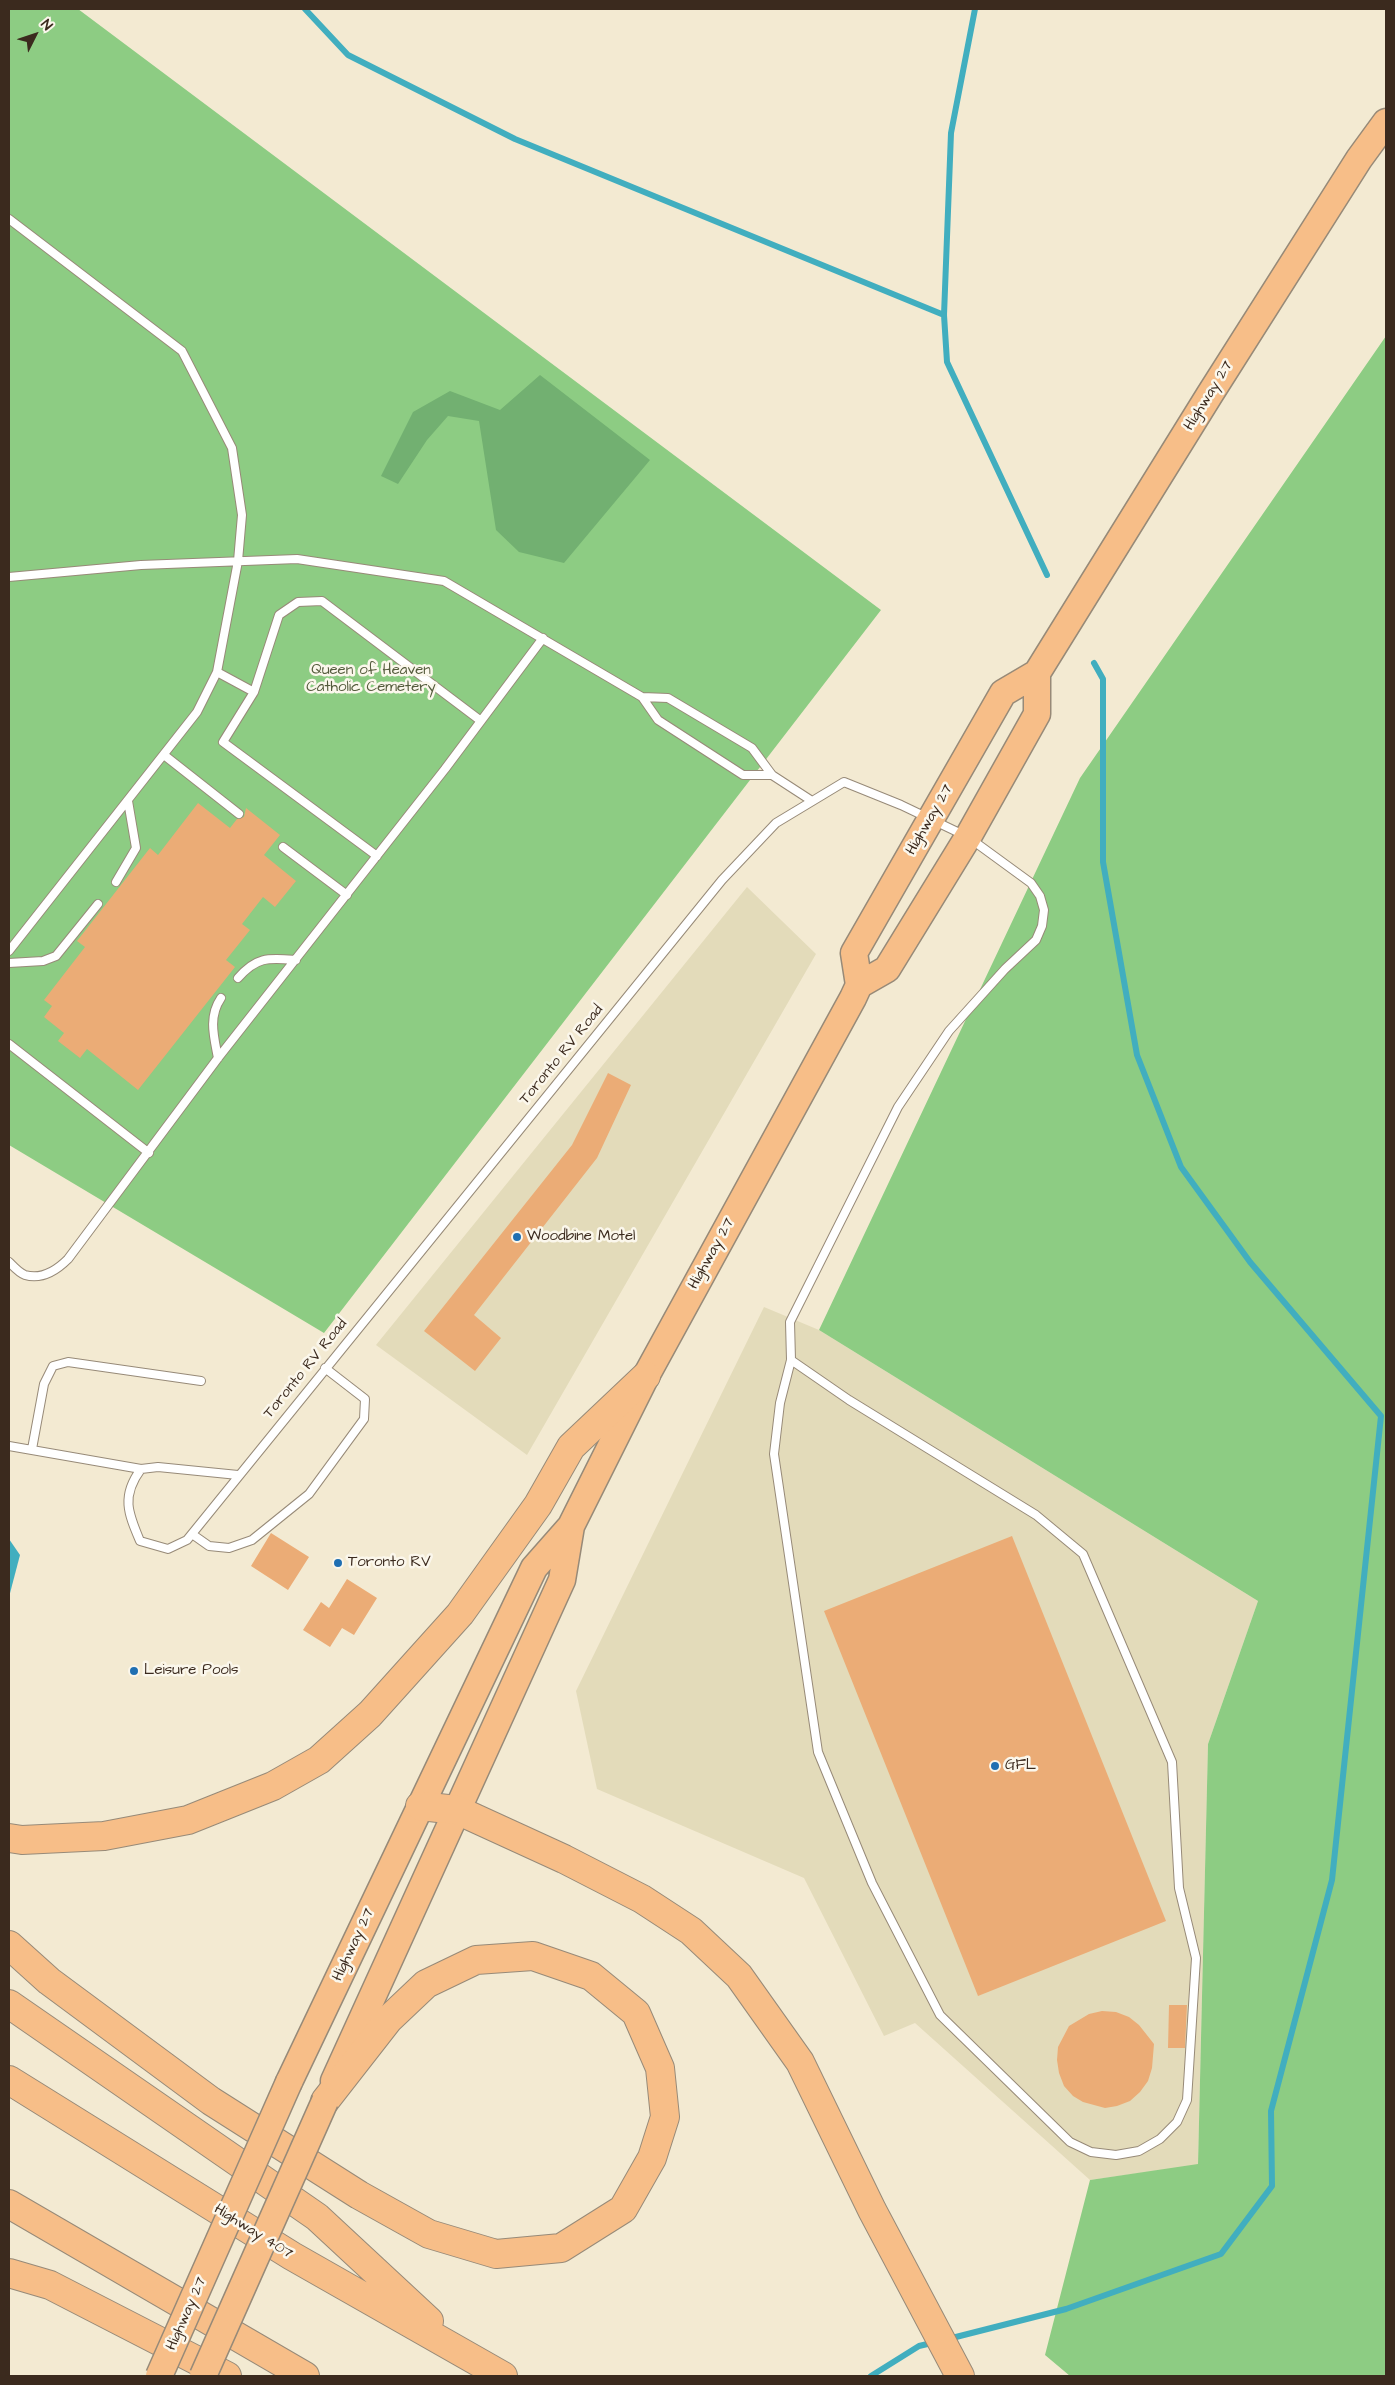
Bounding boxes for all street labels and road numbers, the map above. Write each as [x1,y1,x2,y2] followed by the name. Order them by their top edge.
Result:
[1181,358,1237,434] street label: Highway 27
[903,782,957,858] street label: Highway 27
[516,1002,608,1108] street label: Toronto RV Road
[685,1215,739,1293] street label: Highway 27
[260,1316,352,1422] street label: Toronto RV Road
[329,1906,379,1984] street label: Highway 27
[210,2201,296,2263] street label: Highway 407
[163,2275,211,2353] street label: Highway 27

